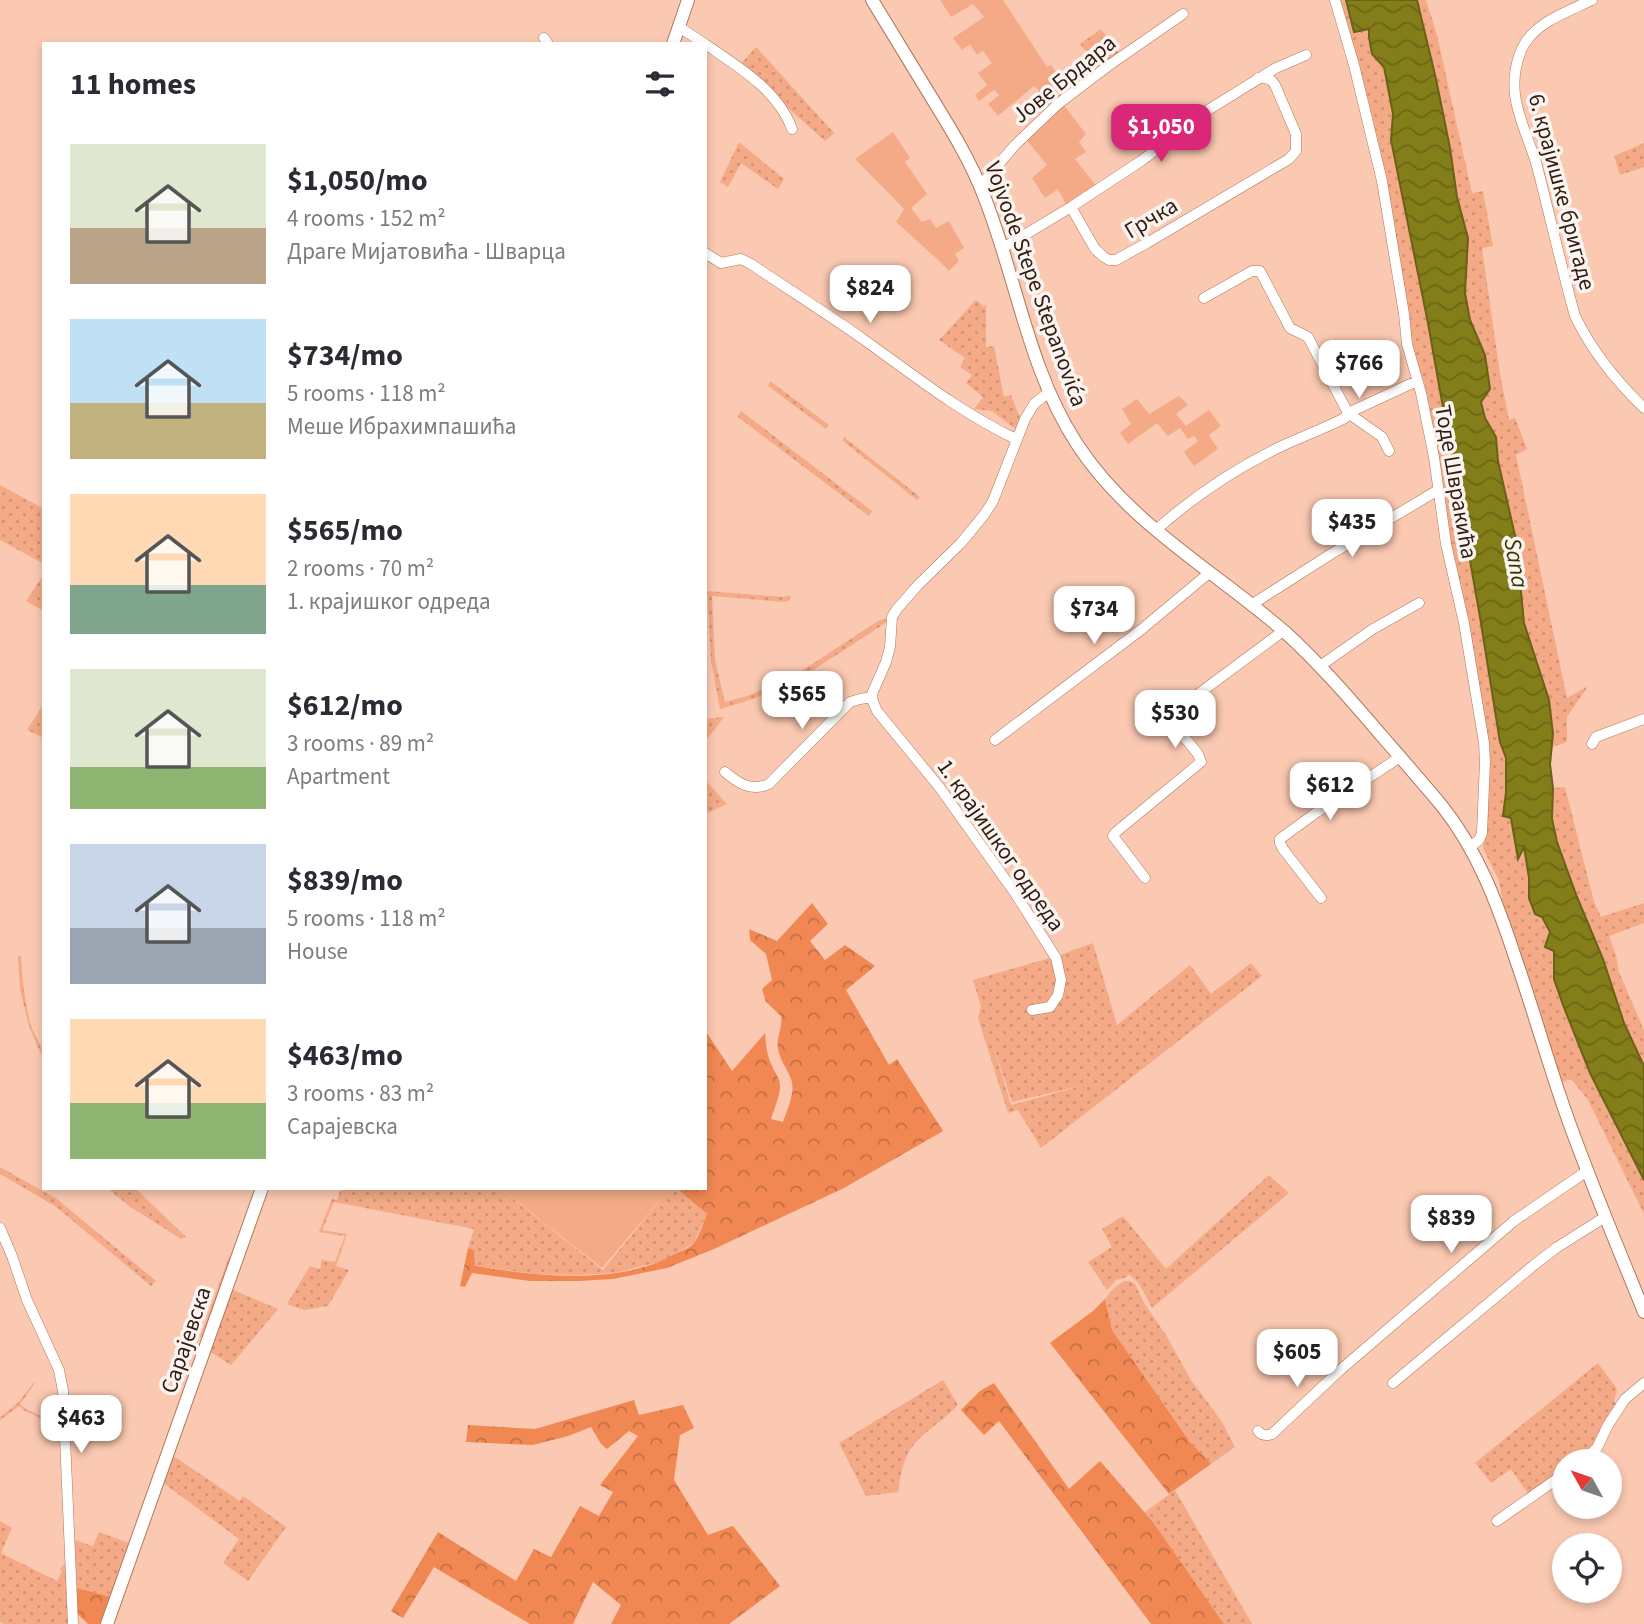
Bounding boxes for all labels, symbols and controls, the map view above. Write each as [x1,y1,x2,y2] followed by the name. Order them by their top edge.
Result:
[1005,27,1123,131] street label: Јове Брдара
[70,63,196,106] text: 11 homes
[641,65,679,103] icon: filters
[1520,90,1604,294] street label: 6. крајишке бригаде
[1104,104,1218,164] pin: $1,050
[1127,110,1195,143] text: $1,050
[976,157,1096,411] street label: Vojvode Stepe Stepanovića
[287,159,428,202] text: $1,050/mo
[126,172,210,256] icon: home
[1118,189,1184,247] street label: Грчка
[287,202,446,235] text: 4 rooms · 152 m²
[287,235,566,268] text: Драге Мијатовића - Шварца
[829,266,911,325] pin: $824
[846,271,894,304] text: $824
[287,334,403,377] text: $734/mo
[1318,340,1400,400] pin: $766
[1335,346,1383,379] text: $766
[126,347,210,431] icon: home
[287,377,446,410] text: 5 rooms · 118 m²
[1426,402,1486,562] street label: Тоде Швракића
[287,410,516,443] text: Меше Ибрахимпашића
[1311,500,1393,559] pin: $435
[1328,505,1376,538] text: $435
[287,509,403,552] text: $565/mo
[126,522,210,606] icon: home
[1494,535,1538,591] water label: Sana
[287,552,434,585] text: 2 rooms · 70 m²
[287,585,491,618] text: 1. крајишког одреда
[1053,586,1135,646] pin: $734
[1070,592,1118,625] text: $734
[761,672,843,731] pin: $565
[778,677,826,710] text: $565
[287,684,403,727] text: $612/mo
[1134,690,1216,750] pin: $530
[1151,696,1199,729] text: $530
[126,697,210,781] icon: home
[287,727,434,760] text: 3 rooms · 89 m²
[929,752,1073,938] street label: 1. крајишког одреда
[287,760,390,793] text: Apartment
[1289,762,1371,822] pin: $612
[1306,768,1354,801] text: $612
[287,859,403,902] text: $839/mo
[126,872,210,956] icon: home
[287,902,446,935] text: 5 rooms · 118 m²
[287,935,348,968] text: House
[287,1034,403,1077] text: $463/mo
[126,1047,210,1131] icon: home
[287,1077,434,1110] text: 3 rooms · 83 m²
[287,1110,398,1143] text: Сарајевска
[1410,1196,1492,1255] pin: $839
[1427,1201,1475,1234] text: $839
[152,1282,220,1398] street label: Сарајевска
[1256,1330,1338,1389] pin: $605
[1273,1335,1321,1368] text: $605
[40,1396,122,1455] pin: $463
[57,1401,105,1434] text: $463
[1552,1449,1622,1519] north arrow
[1552,1449,1622,1603] map controls
[1552,1533,1622,1603] button: locate

